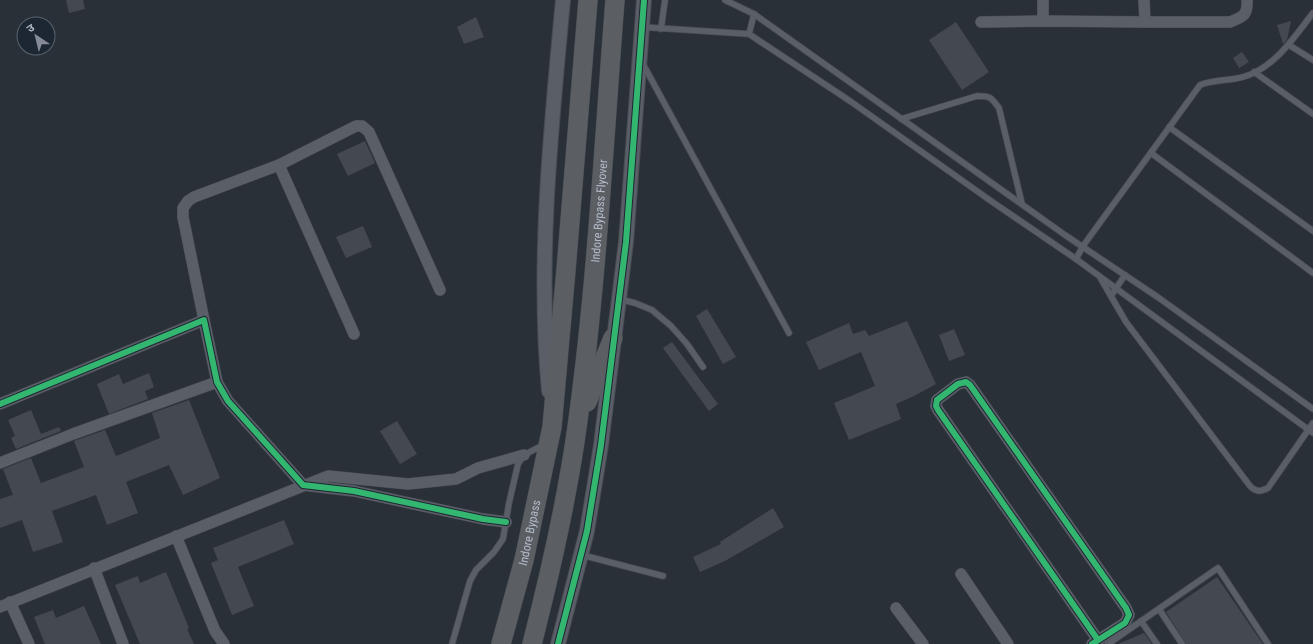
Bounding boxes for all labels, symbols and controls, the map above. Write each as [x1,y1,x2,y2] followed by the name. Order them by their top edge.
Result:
[16,16,56,56] north arrow
[24,21,37,35] text: उ
[588,158,610,263] street label: Indore Bypass Flyover
[516,498,543,567] street label: Indore Bypass

